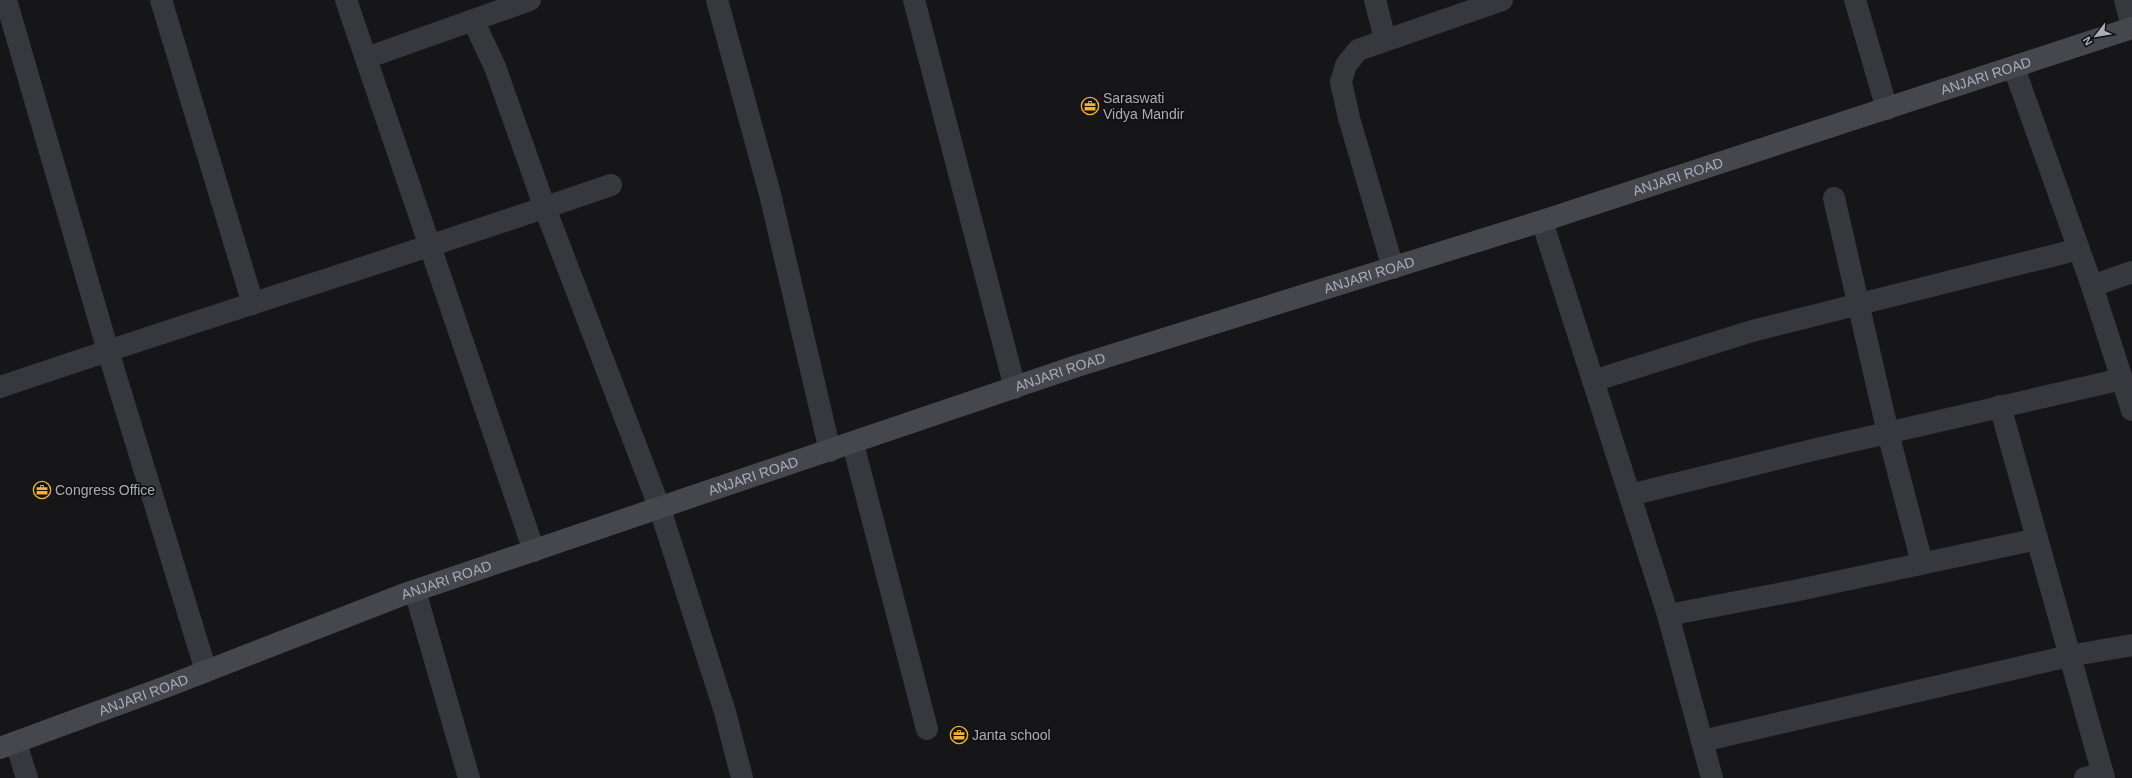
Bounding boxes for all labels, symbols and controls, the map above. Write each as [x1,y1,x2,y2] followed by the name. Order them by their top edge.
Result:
[2076,16,2116,56] north arrow
[2080,35,2095,48] text: N
[1939,54,2033,98] street label: ANJARI ROAD
[1103,90,1185,122] place label: Saraswati Vidya Mandir
[1080,96,1100,116] office icon: Saraswati Vidya Mandir
[1631,154,1725,199] street label: ANJARI ROAD
[1322,253,1417,297] street label: ANJARI ROAD
[1013,350,1107,394] street label: ANJARI ROAD
[706,453,800,499] street label: ANJARI ROAD
[32,480,52,500] office icon: Congress Office
[55,482,155,498] place label: Congress Office
[399,557,494,603] street label: ANJARI ROAD
[97,671,190,719] street label: ANJARI ROAD
[949,725,969,745] office icon: Janta school
[972,727,1051,743] place label: Janta school

